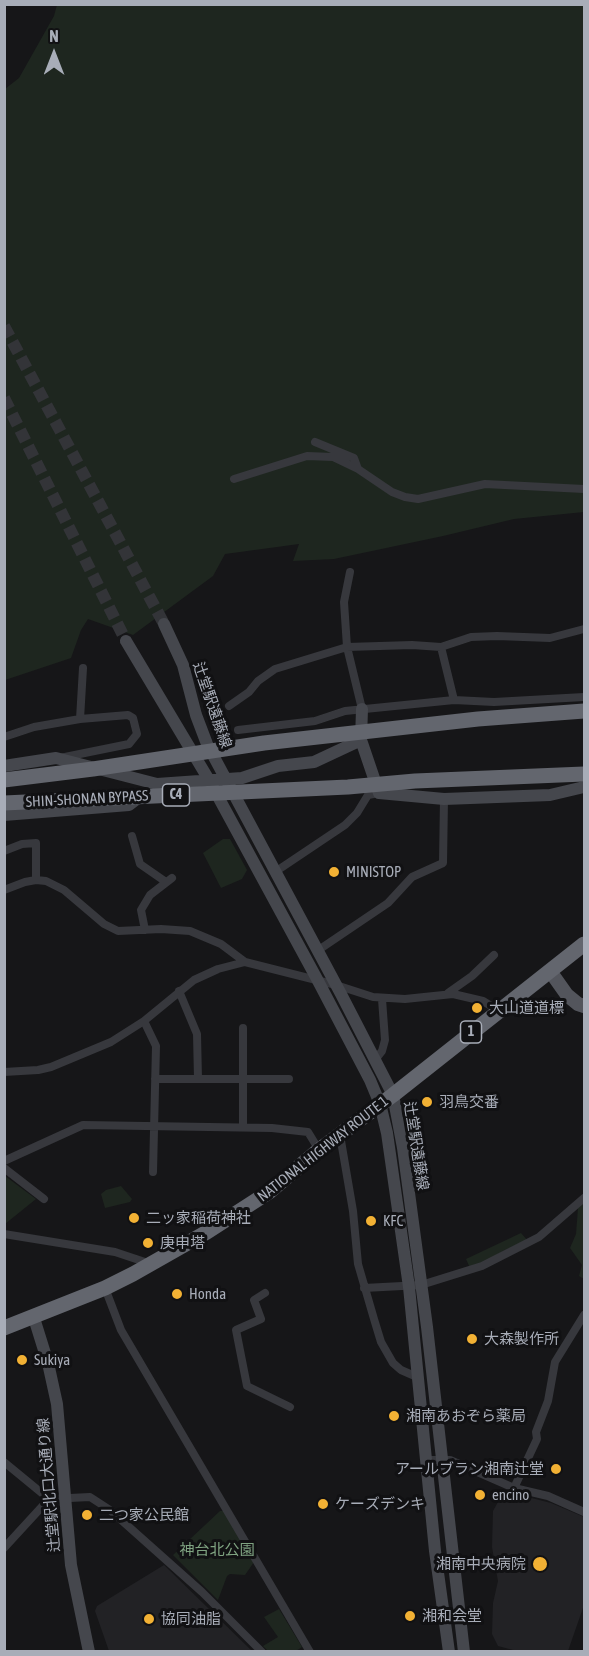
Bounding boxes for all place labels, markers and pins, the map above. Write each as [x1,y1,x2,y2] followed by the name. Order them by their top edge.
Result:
[346,863,401,881] place label: MINISTOP
[327,865,341,879] marker: MINISTOP
[489,999,564,1017] place label: 大山道道標
[470,1001,484,1015] marker: 大山道道標
[439,1093,499,1111] place label: 羽鳥交番
[420,1095,434,1109] marker: 羽鳥交番
[146,1209,251,1227] place label: 二ッ家稲荷神社
[127,1211,141,1225] marker: 二ッ家稲荷神社
[383,1212,403,1230] place label: KFC
[364,1214,378,1228] marker: KFC
[160,1234,205,1252] place label: 庚申塔
[141,1236,155,1250] marker: 庚申塔
[189,1285,226,1303] place label: Honda
[170,1287,184,1301] marker: Honda
[484,1330,559,1348] place label: 大森製作所
[465,1332,479,1346] marker: 大森製作所
[34,1351,70,1369] place label: Sukiya
[15,1353,29,1367] marker: Sukiya
[406,1407,526,1425] place label: 湘南あおぞら薬局
[387,1409,401,1423] marker: 湘南あおぞら薬局
[395,1460,544,1478] place label: アールブラン湘南辻堂
[549,1462,563,1476] marker: アールブラン湘南辻堂
[492,1486,529,1504] place label: encino
[473,1488,487,1502] marker: encino
[335,1495,425,1513] place label: ケーズデンキ
[316,1497,330,1511] marker: ケーズデンキ
[99,1506,189,1524] place label: 二つ家公民館
[80,1508,94,1522] marker: 二つ家公民館
[436,1555,526,1573] place label: 湘南中央病院
[531,1555,549,1573] marker: 湘南中央病院
[422,1607,482,1625] place label: 湘和会堂
[403,1609,417,1623] marker: 湘和会堂
[161,1610,221,1628] place label: 協同油脂
[142,1612,156,1626] marker: 協同油脂

